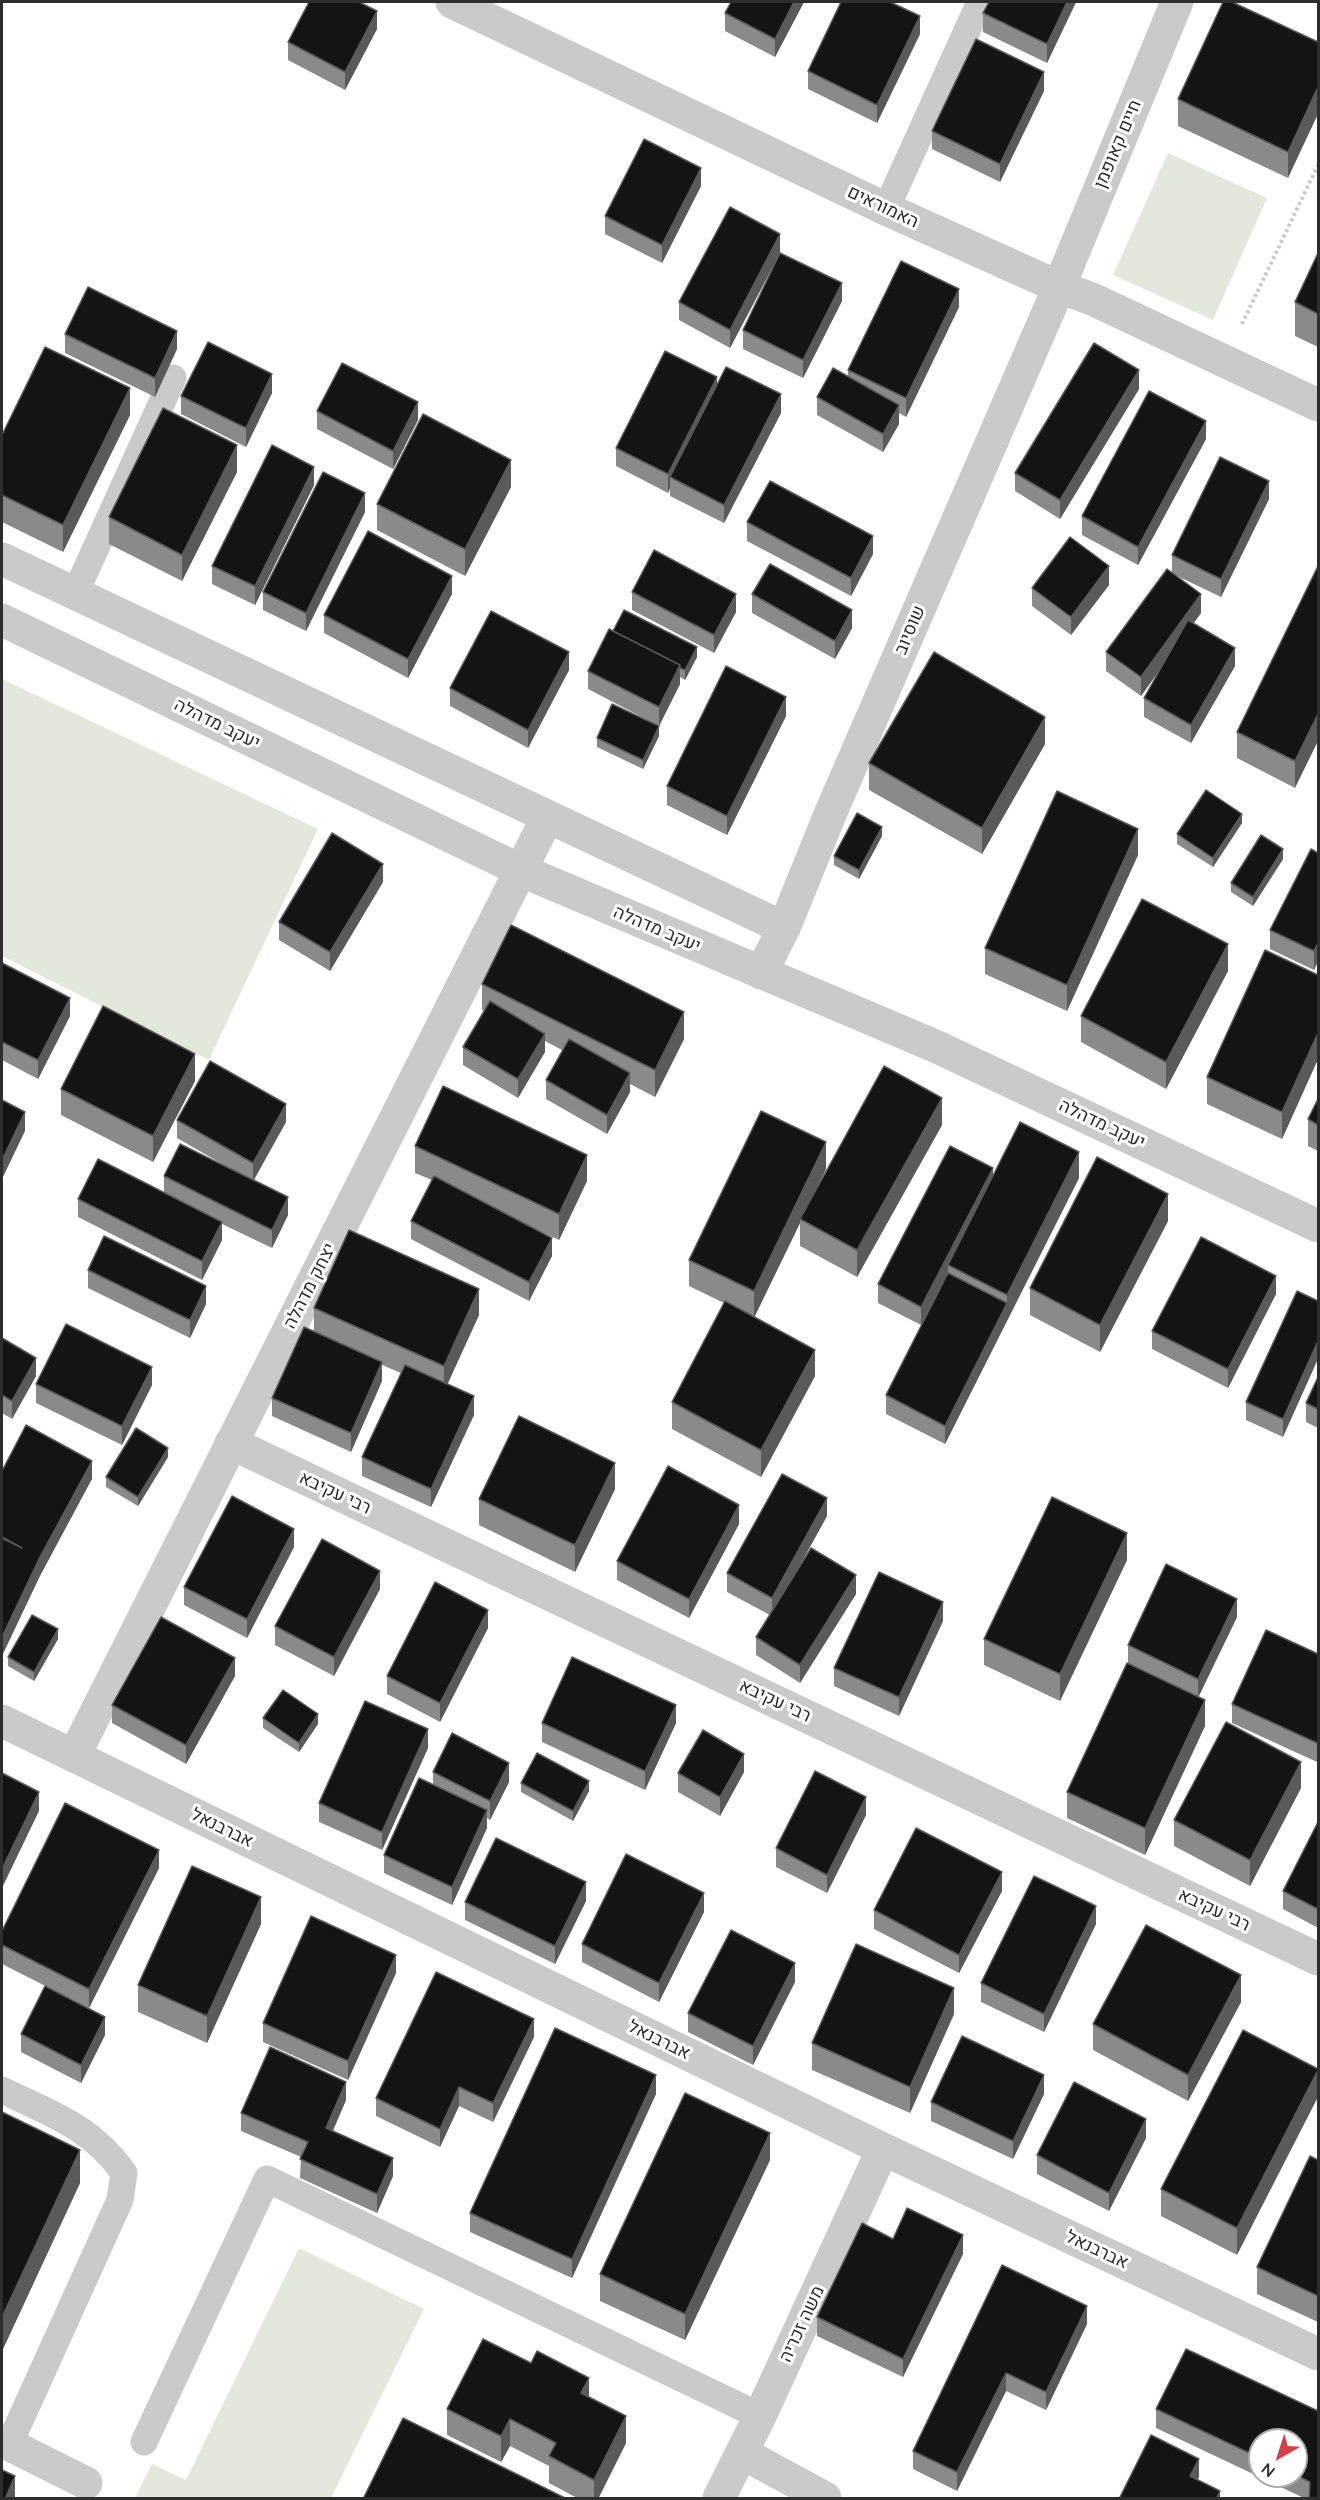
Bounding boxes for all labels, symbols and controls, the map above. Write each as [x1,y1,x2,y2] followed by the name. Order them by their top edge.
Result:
[1090,96,1146,192] street label: חיים קאופמן
[844,181,922,233] street label: האמוראים
[890,602,930,658] street label: שוסיוב
[171,694,263,754] street label: יעקב מדהלה
[610,901,704,957] street label: יעקב מדהלה
[1055,1095,1149,1153] street label: יעקב מדהלה
[279,1239,341,1333] street label: יצחק מדהלה
[296,1467,374,1519] street label: רבי עקיבא
[736,1675,814,1727] street label: רבי עקיבא
[187,1804,257,1852] street label: אברבנאל
[1175,1884,1253,1936] street label: רבי עקיבא
[624,2016,694,2064] street label: אברבנאל
[1062,2226,1132,2274] street label: אברבנאל
[775,2282,829,2366] street label: משה זכריה
[1248,2428,1308,2488] north arrow
[1257,2459,1279,2482] text: N

